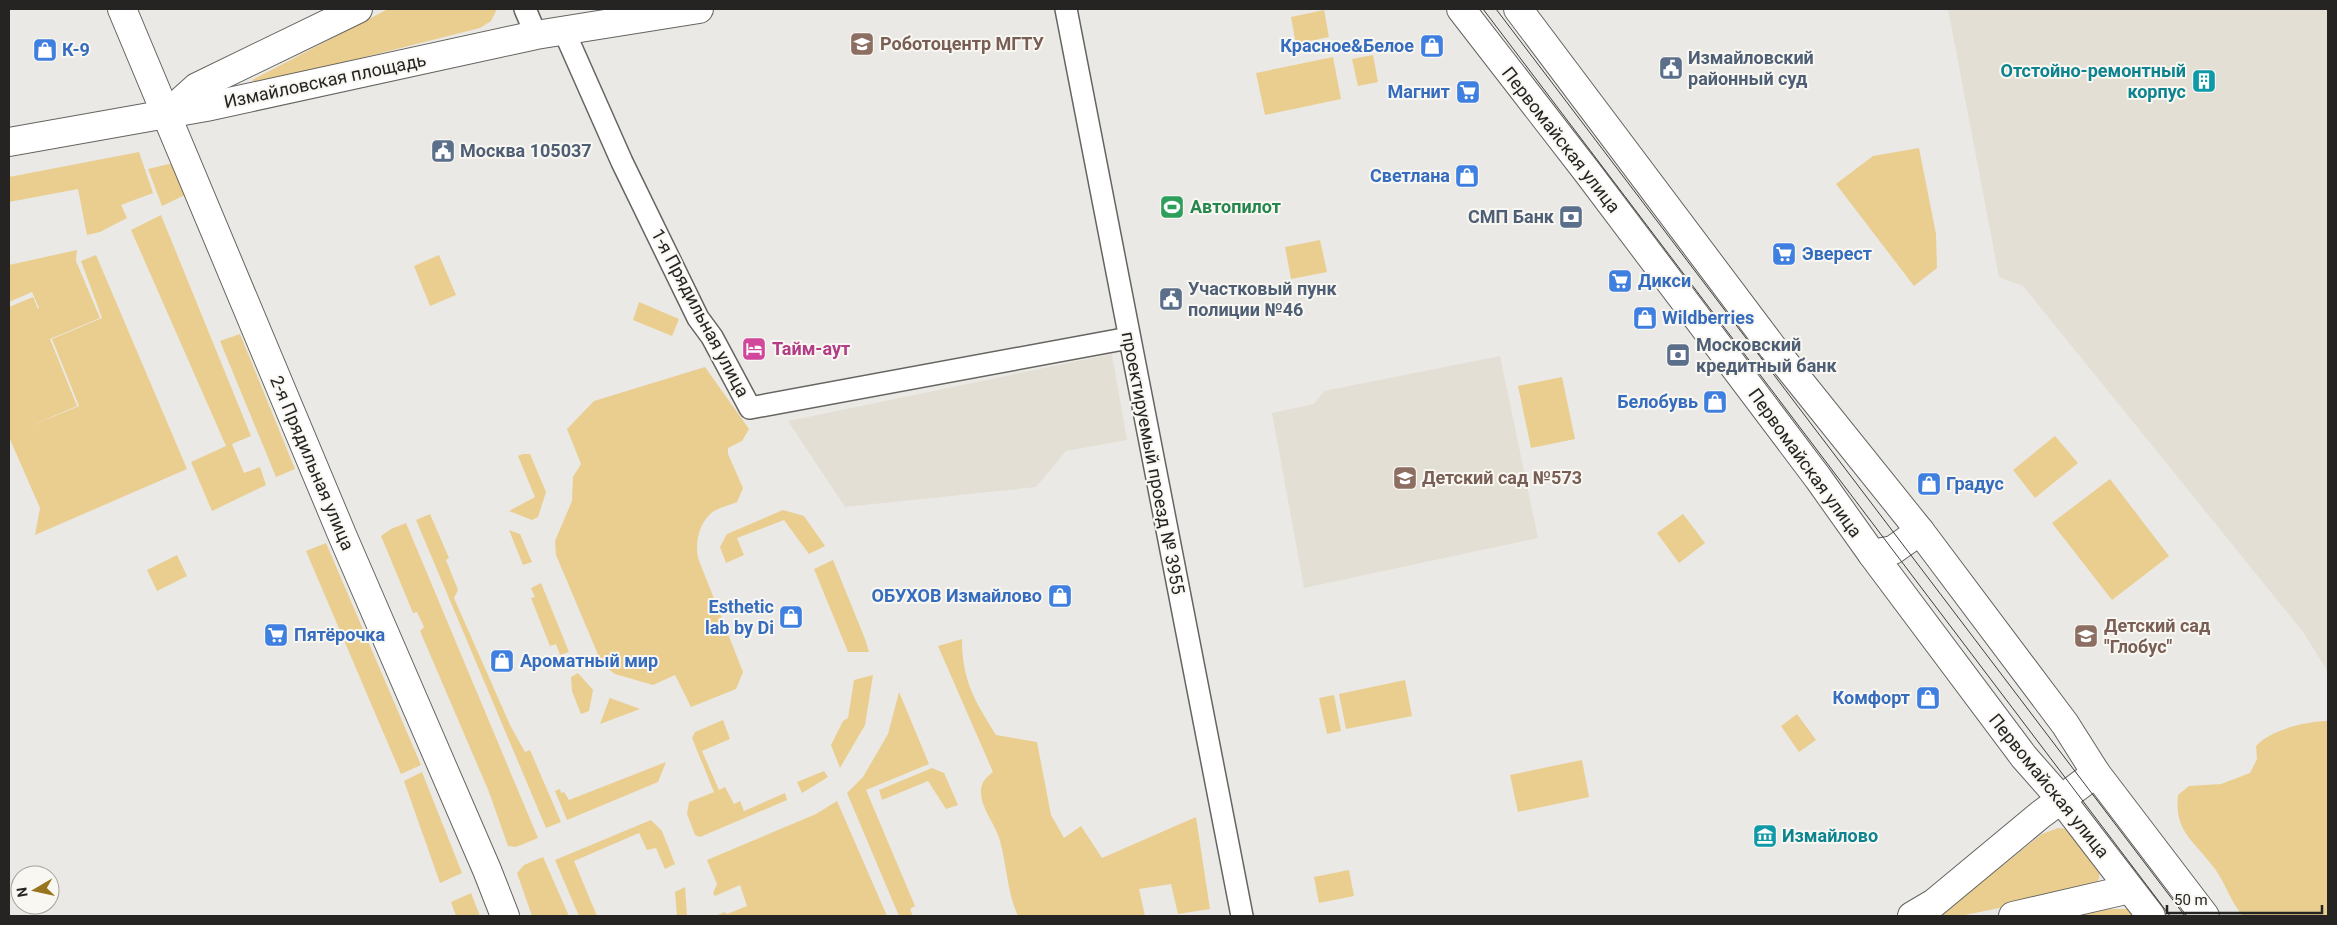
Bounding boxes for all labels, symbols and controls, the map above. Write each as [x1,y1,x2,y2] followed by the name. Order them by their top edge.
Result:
[849,31,875,57] school or university icon: Роботоцентр МГТУ
[880,33,1045,54] place label: Роботоцентр МГТУ
[1419,33,1445,59] shop icon: Красное&Белое
[1280,35,1414,56] place label: Красное&Белое
[32,37,58,63] shop icon: К-9
[62,39,90,60] place label: К-9
[1688,47,1814,89] place label: Измайловский районный суд
[222,49,428,112] street label: Измайловская площадь
[1658,55,1684,81] public building icon: Измайловский районный суд
[2001,60,2186,102] place label: Отстойно-ремонтный корпус
[1498,63,1625,217] street label: Первомайская улица
[2191,68,2217,94] building icon: Отстойно-ремонтный корпус
[1455,79,1481,105] supermarket icon: Магнит
[1387,81,1450,102] place label: Магнит
[430,138,456,164] public building icon: Москва 105037
[460,140,592,161] place label: Москва 105037
[1454,163,1480,189] shop icon: Светлана
[1370,165,1450,186] place label: Светлана
[1159,194,1185,220] sports icon: Автопилот
[1190,196,1281,217] place label: Автопилот
[1558,204,1584,230] bank icon: СМП Банк
[1468,206,1555,227] place label: СМП Банк
[647,225,754,401] street label: 1-я Прядильная улица
[1771,241,1797,267] supermarket icon: Эверест
[1802,243,1872,264] place label: Эверест
[1607,268,1633,294] supermarket icon: Дикси
[1638,270,1691,291] place label: Дикси
[1188,278,1337,320] place label: Участковый пунк полиции №46
[1158,286,1184,312] public building icon: Участковый пунк полиции №46
[1632,305,1658,331] shop icon: Wildberries
[1662,307,1754,328] place label: Wildberries
[1118,330,1189,596] street label: проектируемый проезд № 3955
[1696,334,1837,376] place label: Московский кредитный банк
[741,336,767,362] hotel icon: Тайм-аут
[772,338,850,359] place label: Тайм-аут
[1665,342,1691,368] bank icon: Московский кредитный банк
[266,372,359,553] street label: 2-я Прядильная улица
[1744,384,1867,541] street label: Первомайская улица
[1702,389,1728,415] shop icon: Белобувь
[1617,391,1698,412] place label: Белобувь
[1392,465,1418,491] school or university icon: Детский сад №573
[1422,467,1582,488] place label: Детский сад №573
[1916,471,1942,497] shop icon: Градус
[1946,473,2004,494] place label: Градус
[1047,583,1073,609] shop icon: ОБУХОВ Измайлово
[871,585,1042,606] place label: ОБУХОВ Измайлово
[705,596,774,638] place label: Esthetic lab by Di
[778,604,804,630] shop icon: Esthetic lab by Di
[2104,615,2211,657] place label: Детский сад "Глобус"
[263,622,289,648] supermarket icon: Пятёрочка
[2073,623,2099,649] school or university icon: Детский сад "Глобус"
[294,624,385,645] place label: Пятёрочка
[489,648,515,674] shop icon: Ароматный мир
[520,650,658,671] place label: Ароматный мир
[1915,685,1941,711] shop icon: Комфорт
[1833,687,1910,708] place label: Комфорт
[1985,709,2114,862] street label: Первомайская улица
[1752,823,1778,849] museum icon: Измайлово
[1782,825,1878,846] place label: Измайлово
[10,865,60,915] north arrow
[2167,882,2322,914] scale bar
[13,886,31,898] text: N
[2174,891,2208,909] text: 50 m

